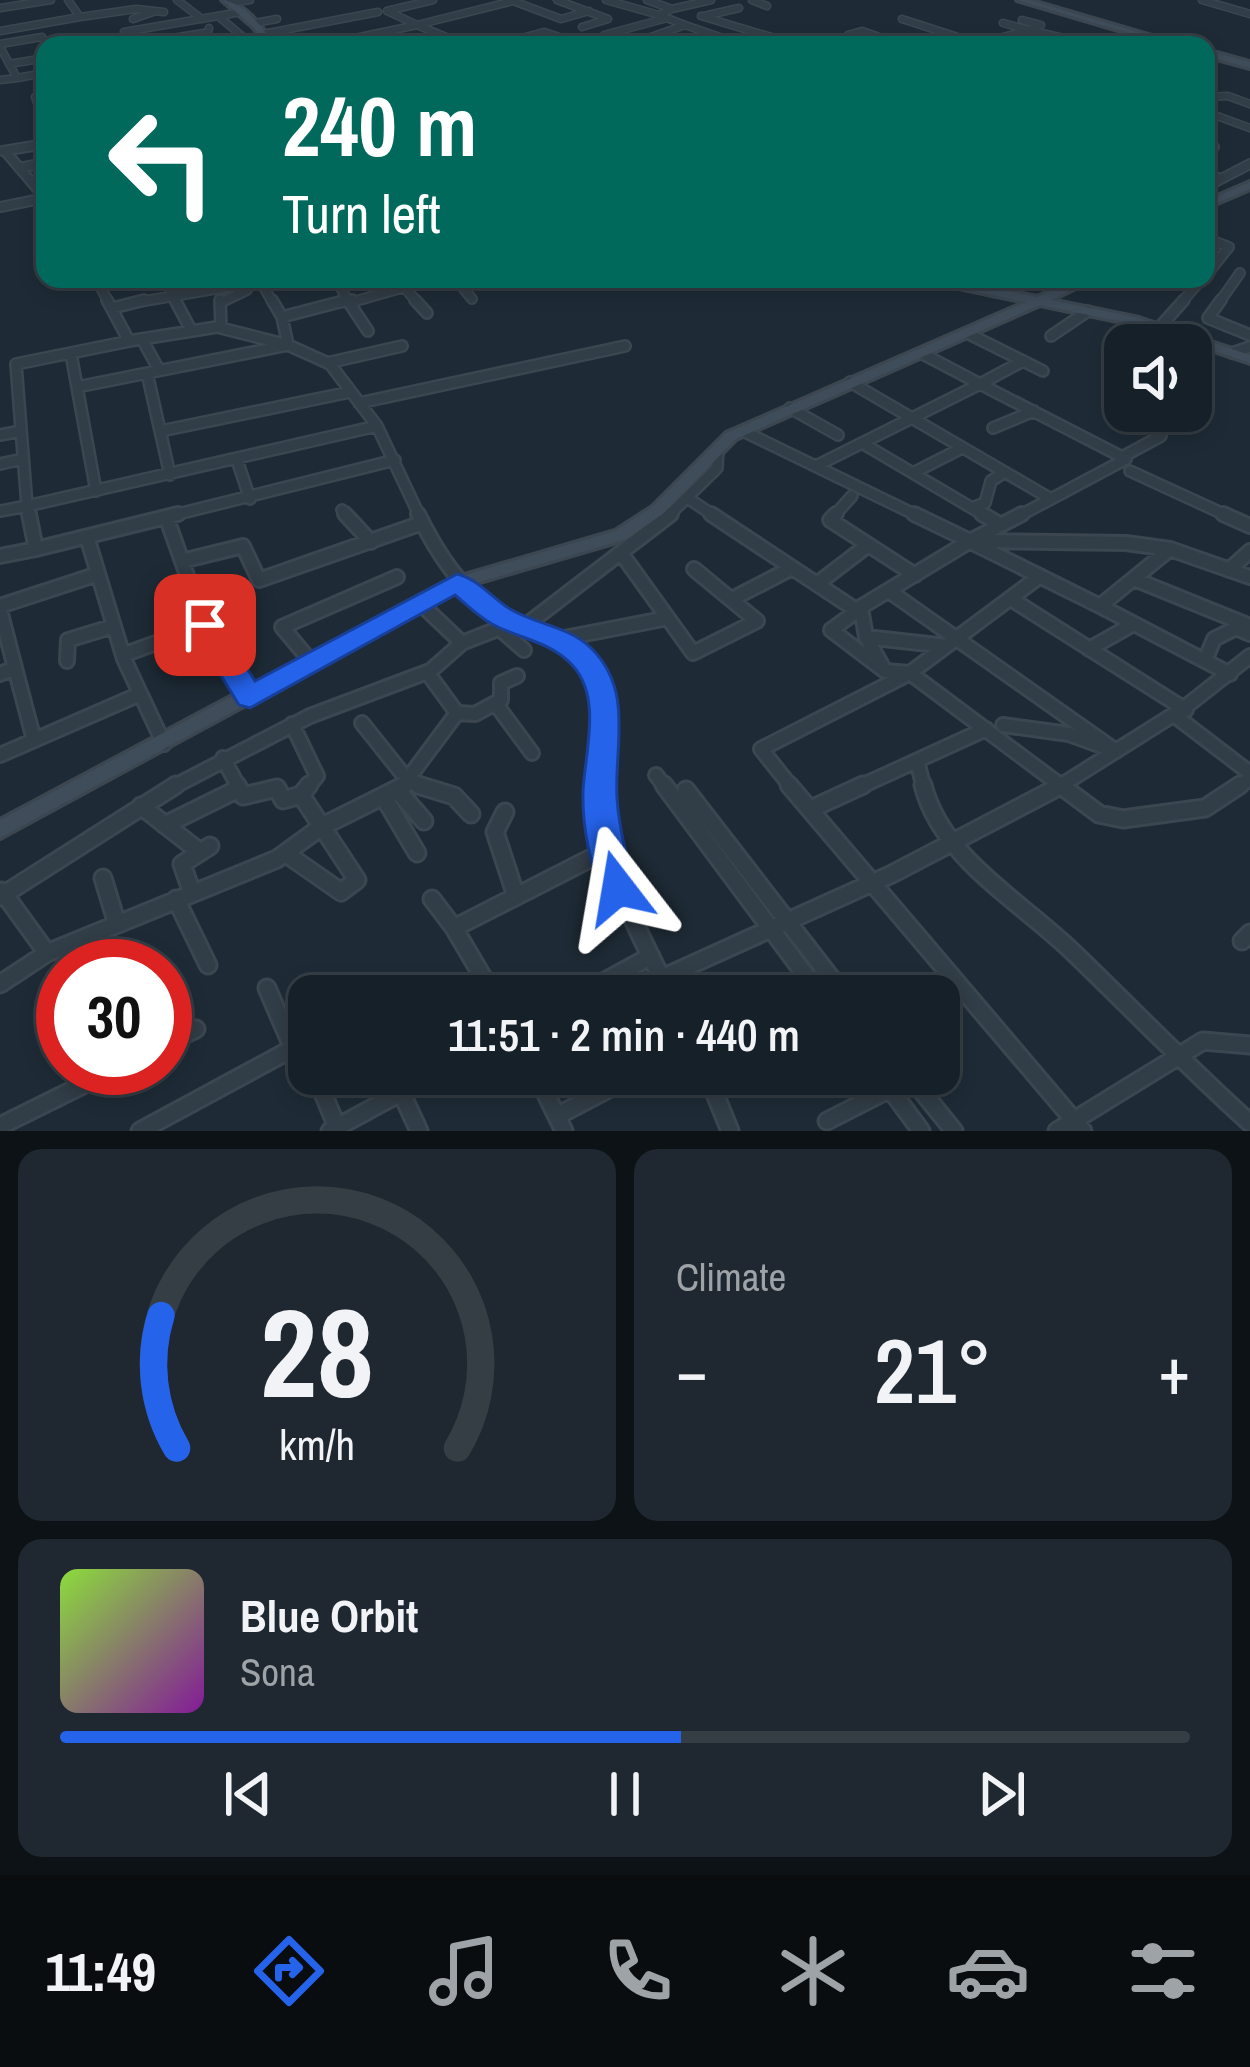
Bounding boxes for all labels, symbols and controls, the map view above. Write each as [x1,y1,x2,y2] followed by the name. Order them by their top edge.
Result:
[282,69,477,182] text: 240 m
[84,84,240,240] icon: left
[282,177,441,250] text: Turn left
[1104,324,1212,432] map controls
[1104,324,1212,432] button: sound
[154,574,256,676] pin
[172,592,238,658] icon: arrive
[555,825,681,951] position arrow
[36,939,192,1095] speed limit sign: 30
[448,1004,800,1065] text: 11:51 · 2 min · 440 m
[676,1251,786,1303] text: Climate
[260,1268,374,1436] text: 28
[874,1310,992,1431] text: 21°
[676,1326,708,1415] text: −
[1158,1326,1190,1415] text: +
[279,1416,355,1473] text: km/h
[240,1585,418,1646] text: Blue Orbit
[240,1646,315,1698] text: Sona
[215,1761,281,1827] icon: previous
[592,1761,658,1827] icon: pause
[969,1761,1035,1827] icon: next
[247,1929,331,2013] icon: directions
[422,1929,506,2013] icon: music
[596,1929,680,2013] icon: phone
[771,1929,855,2013] icon: climate
[946,1929,1030,2013] icon: car
[1121,1929,1205,2013] icon: filters
[45,1935,156,2008] text: 11:49

